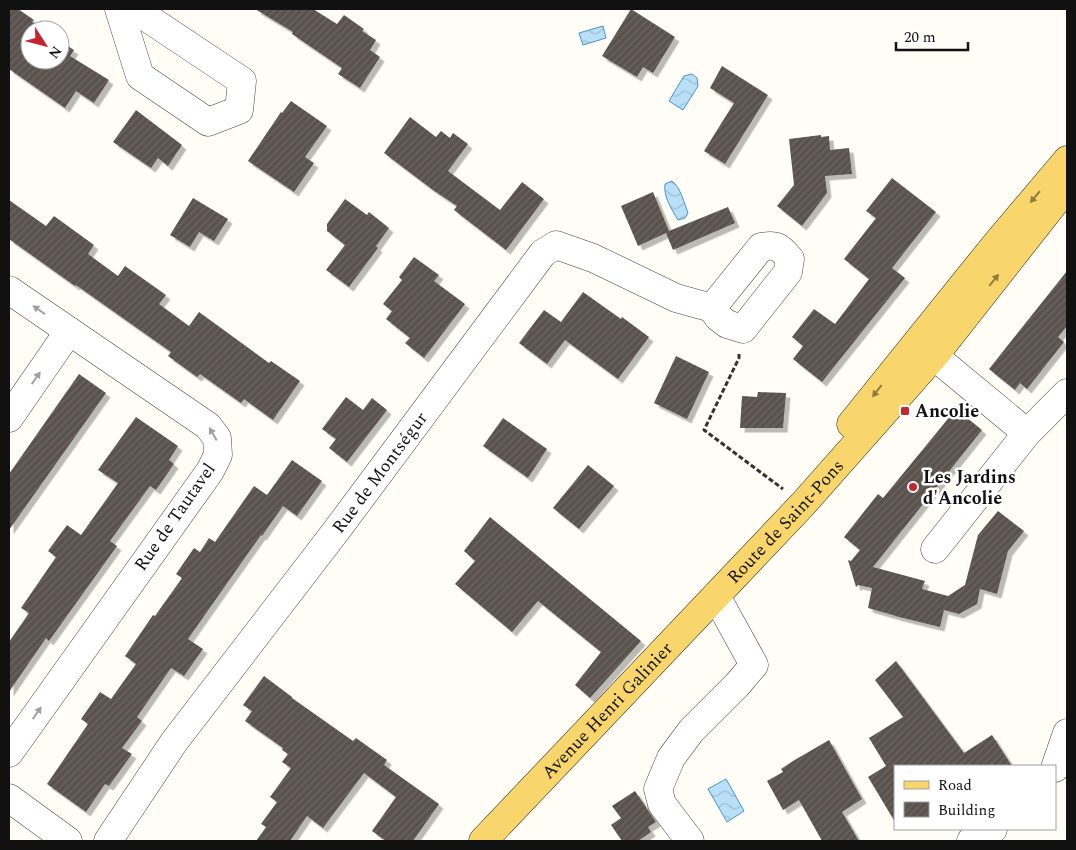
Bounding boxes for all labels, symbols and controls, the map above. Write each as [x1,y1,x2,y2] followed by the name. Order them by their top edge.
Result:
[20,20,70,70] north arrow
[896,20,968,52] scale bar
[904,26,936,49] text: 20 m
[43,42,67,63] text: N
[1030,190,1041,203] one-way arrow
[989,274,1000,287] one-way arrow
[32,305,45,315] one-way arrow
[31,371,41,385] one-way arrow
[872,384,883,397] one-way arrow
[915,398,979,425] place label: Ancolie
[899,405,911,417] marker: Ancolie
[325,406,434,539] street label: Rue de Montségur
[209,427,217,442] one-way arrow
[721,453,850,590] street label: Route de Saint-Pons
[128,457,222,577] street label: Rue de Tautavel
[923,464,1016,512] place label: Les Jardins d'Ancolie
[907,481,919,493] marker: Les Jardins d'Ancolie
[535,636,679,785] street label: Avenue Henri Galinier
[32,706,42,720] one-way arrow
[894,765,1056,830] legend
[938,774,972,797] text: Road
[938,799,995,822] text: Building

